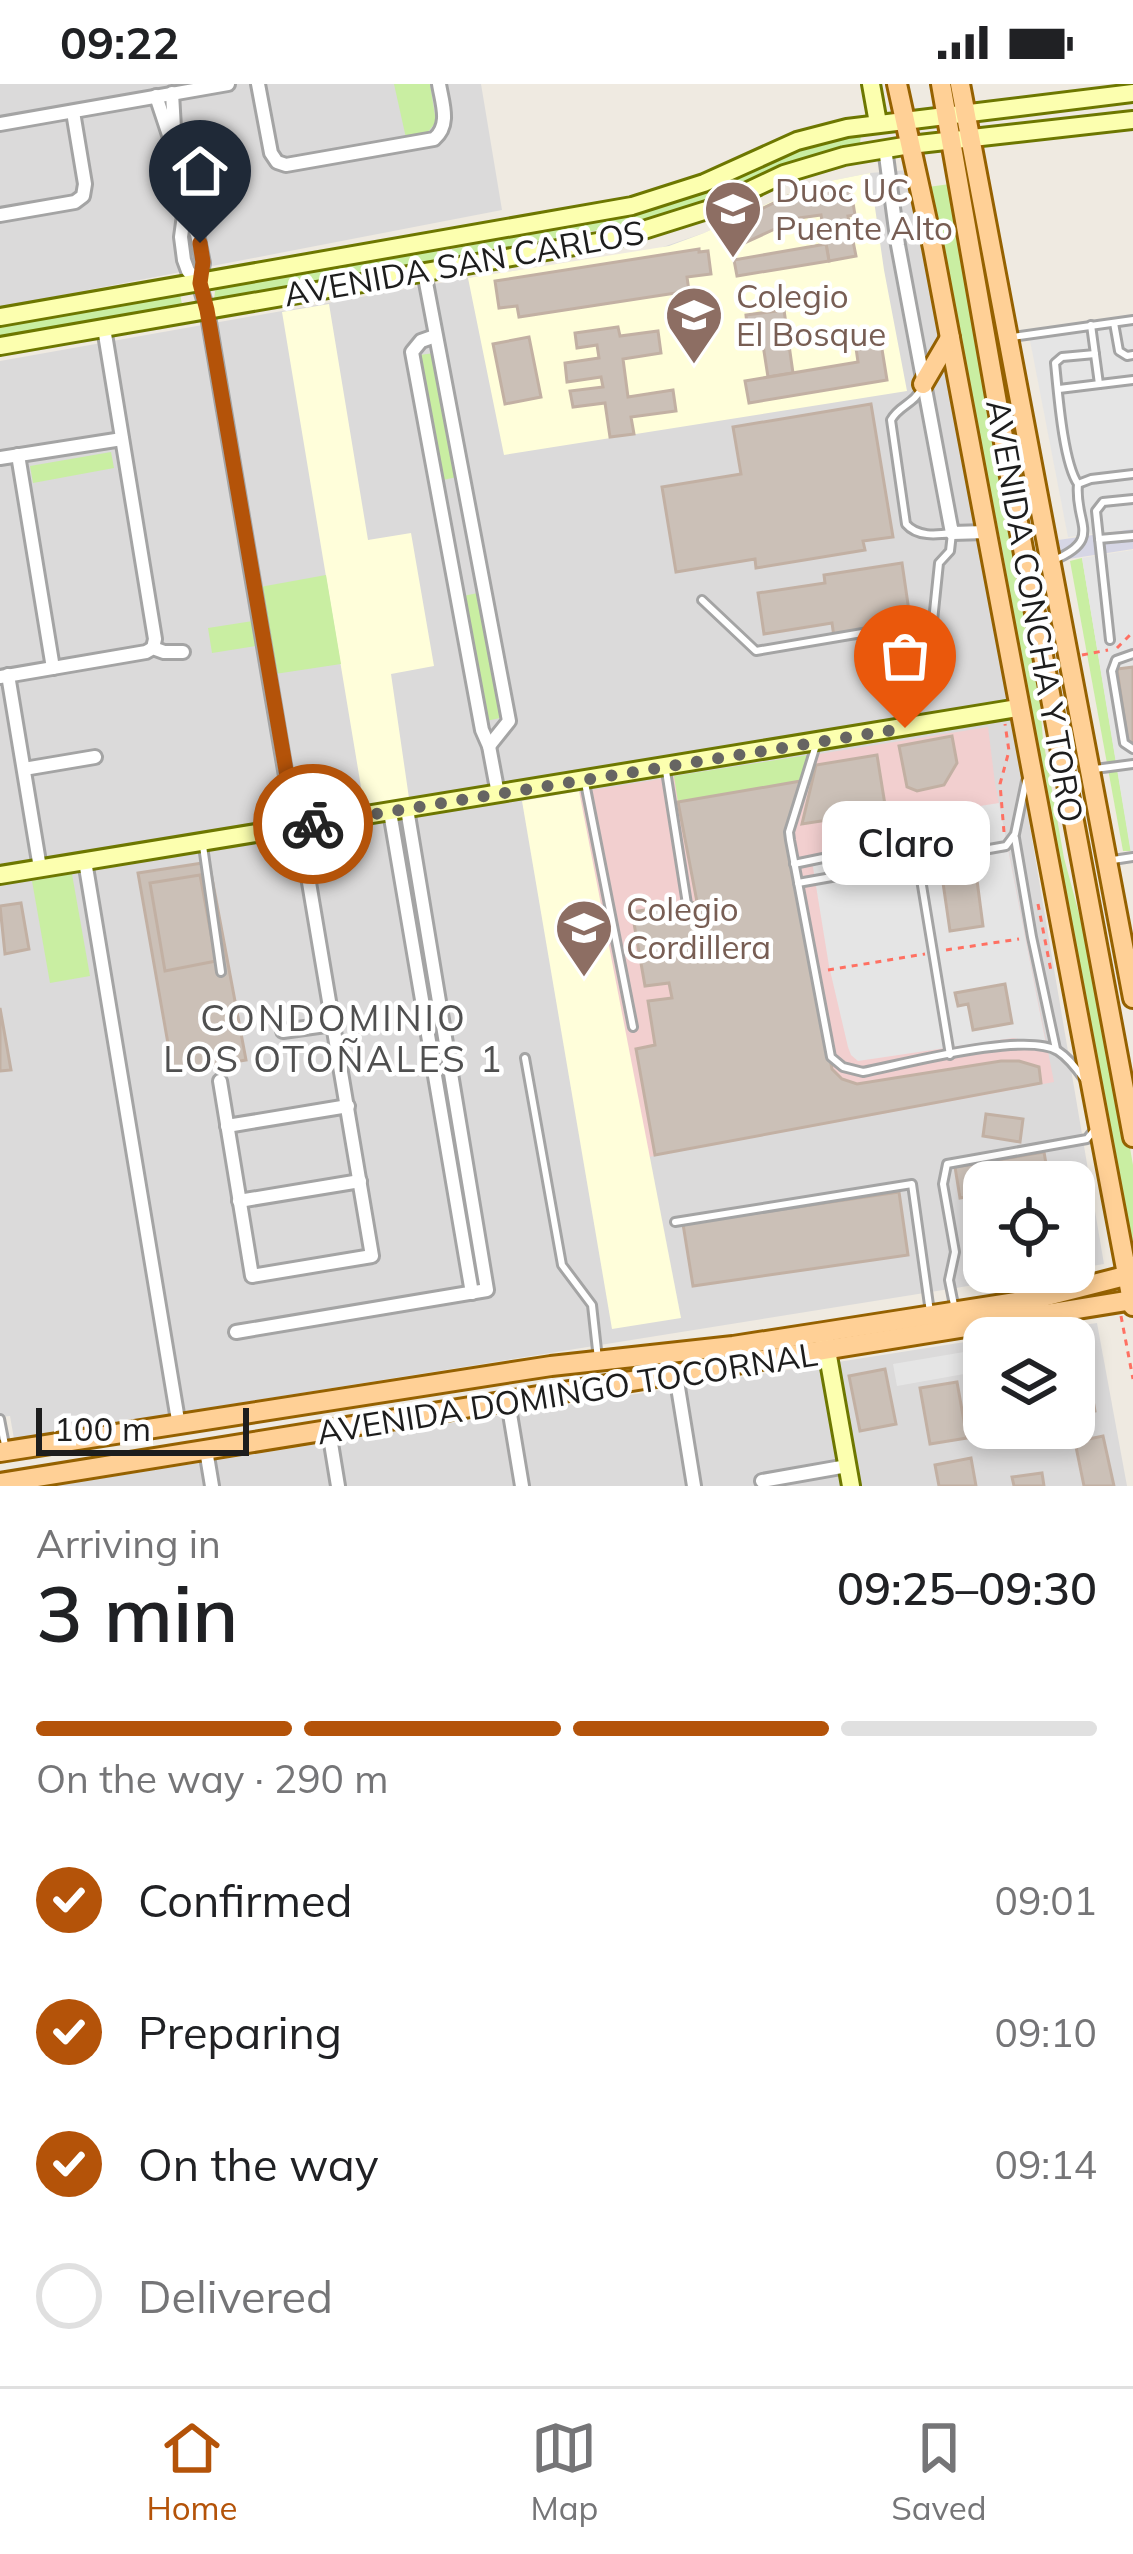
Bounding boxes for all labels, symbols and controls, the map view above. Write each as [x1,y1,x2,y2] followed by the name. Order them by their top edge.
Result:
[60,14,179,70] text: 09:22
[149,120,251,243] pin
[167,138,233,204] icon: home
[775,169,953,248] place label: Duoc UC Puente Alto
[702,178,764,260] school or university icon: Duoc UC Puente Alto
[281,211,647,314] street label: AVENIDA SAN CARLOS
[736,275,886,354] place label: Colegio El Bosque
[663,284,725,366] school or university icon: Colegio El Bosque
[978,396,1093,826] street label: AVENIDA CONCHA Y TORO
[854,605,956,728] pin
[872,623,938,689] icon: bag
[253,764,373,884] courier
[280,791,346,857] icon: bike
[821,800,989,884] callout: Claro
[857,818,955,867] text: Claro
[626,888,771,967] place label: Colegio Cordillera
[553,897,615,979] school or university icon: Colegio Cordillera
[163,995,505,1081] district label: CONDOMINIO LOS OTOÑALES 1
[963,1161,1095,1449] map controls
[963,1161,1095,1293] button: locate
[963,1317,1095,1449] button: layers
[314,1333,820,1452] street label: AVENIDA DOMINGO TOCORNAL
[36,1402,249,1455] scale bar
[54,1408,151,1449] text: 100 m
[36,1519,221,1568] text: Arriving in
[837,1560,1097,1616] text: 09:25–09:30
[36,1564,239,1662] text: 3 min
[36,1754,388,1803] text: On the way · 290 m
[36,1867,102,1933] icon: check
[138,1872,352,1928] text: Confirmed
[995,1876,1097,1925] text: 09:01
[36,1999,102,2065] icon: check
[138,2004,342,2060] text: Preparing
[995,2008,1097,2057] text: 09:10
[36,2131,102,2197] icon: check
[138,2136,379,2192] text: On the way
[995,2140,1097,2189] text: 09:14
[138,2268,333,2324] text: Delivered
[146,2415,238,2528] tab: Home
[530,2415,598,2528] tab: Map
[891,2415,987,2528] tab: Saved

